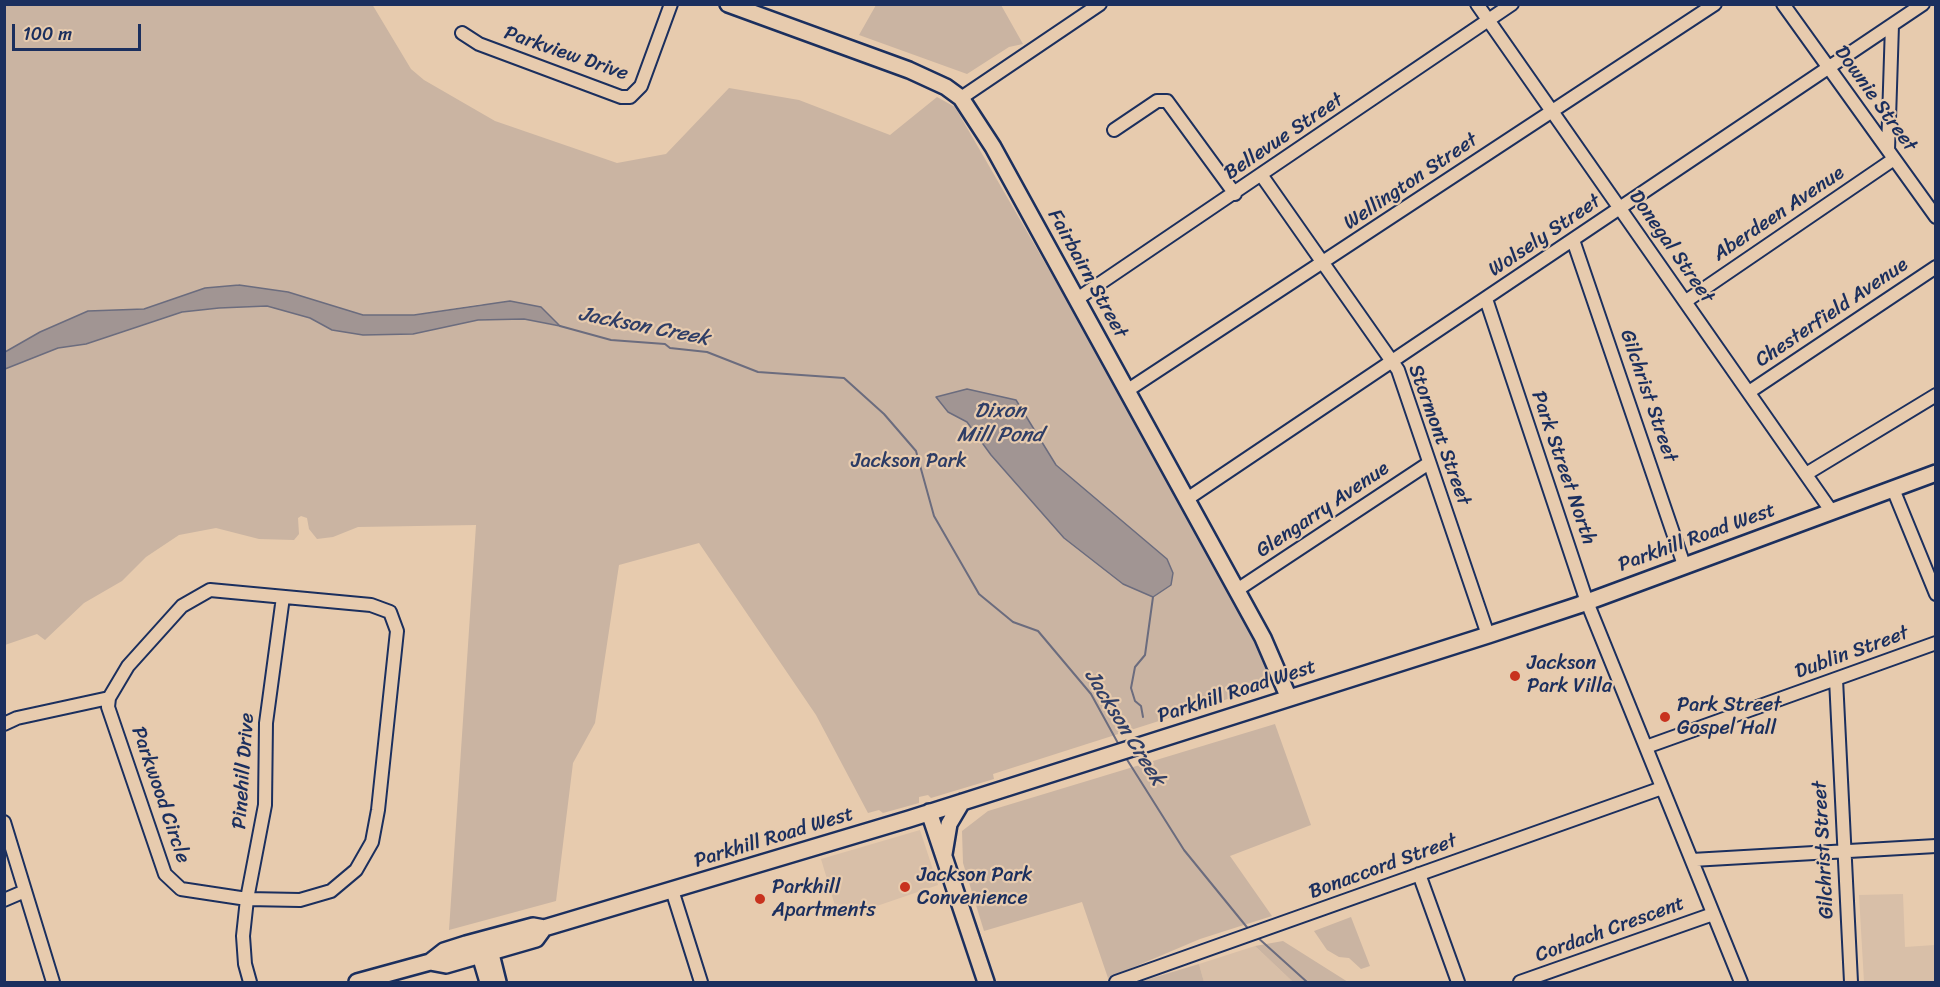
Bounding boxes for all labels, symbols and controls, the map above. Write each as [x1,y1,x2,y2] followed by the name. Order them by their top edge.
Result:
[15,12,144,50] scale bar
[23,18,72,50] text: 100 m
[501,22,631,86] street label: Parkview Drive
[1828,41,1922,157] street label: Downie Street
[1220,88,1348,186] street label: Bellevue Street
[1339,128,1483,236] street label: Wellington Street
[1709,161,1849,267] street label: Aberdeen Avenue
[1623,186,1719,308] street label: Donegal Street
[1484,190,1606,282] street label: Wolsely Street
[1042,206,1132,342] street label: Fairbairn Street
[1751,253,1913,373] street label: Chesterfield Avenue
[577,302,711,352] water label: Jackson Creek
[1614,327,1682,465] street label: Gilchrist Street
[1402,361,1476,509] street label: Stormont Street
[1525,388,1601,548] street label: Park Street North
[957,399,1043,449] water label: Dixon Mill Pond
[851,450,967,474] park label: Jackson Park
[1252,457,1394,563] street label: Glengarry Avenue
[1615,498,1779,578] street label: Parkhill Road West
[1792,621,1912,685] street label: Dublin Street
[1527,652,1612,699] place label: Jackson Park Villa
[1155,655,1319,729] street label: Parkhill Road West
[1078,665,1170,791] water label: Jackson Creek
[1508,669,1522,683] marker: Jackson Park Villa
[1677,694,1781,741] place label: Park Street Gospel Hall
[1658,710,1672,724] marker: Park Street Gospel Hall
[228,712,260,830] street label: Pinehill Drive
[125,724,195,866] street label: Parkwood Circle
[1808,780,1840,920] street label: Gilchrist Street
[691,802,857,874] street label: Parkhill Road West
[1306,829,1460,905] street label: Bonaccord Street
[917,864,1032,911] place label: Jackson Park Convenience
[772,876,876,923] place label: Parkhill Apartments
[898,880,912,894] marker: Jackson Park Convenience
[753,892,767,906] marker: Parkhill Apartments
[1532,892,1688,968] street label: Cordach Crescent

